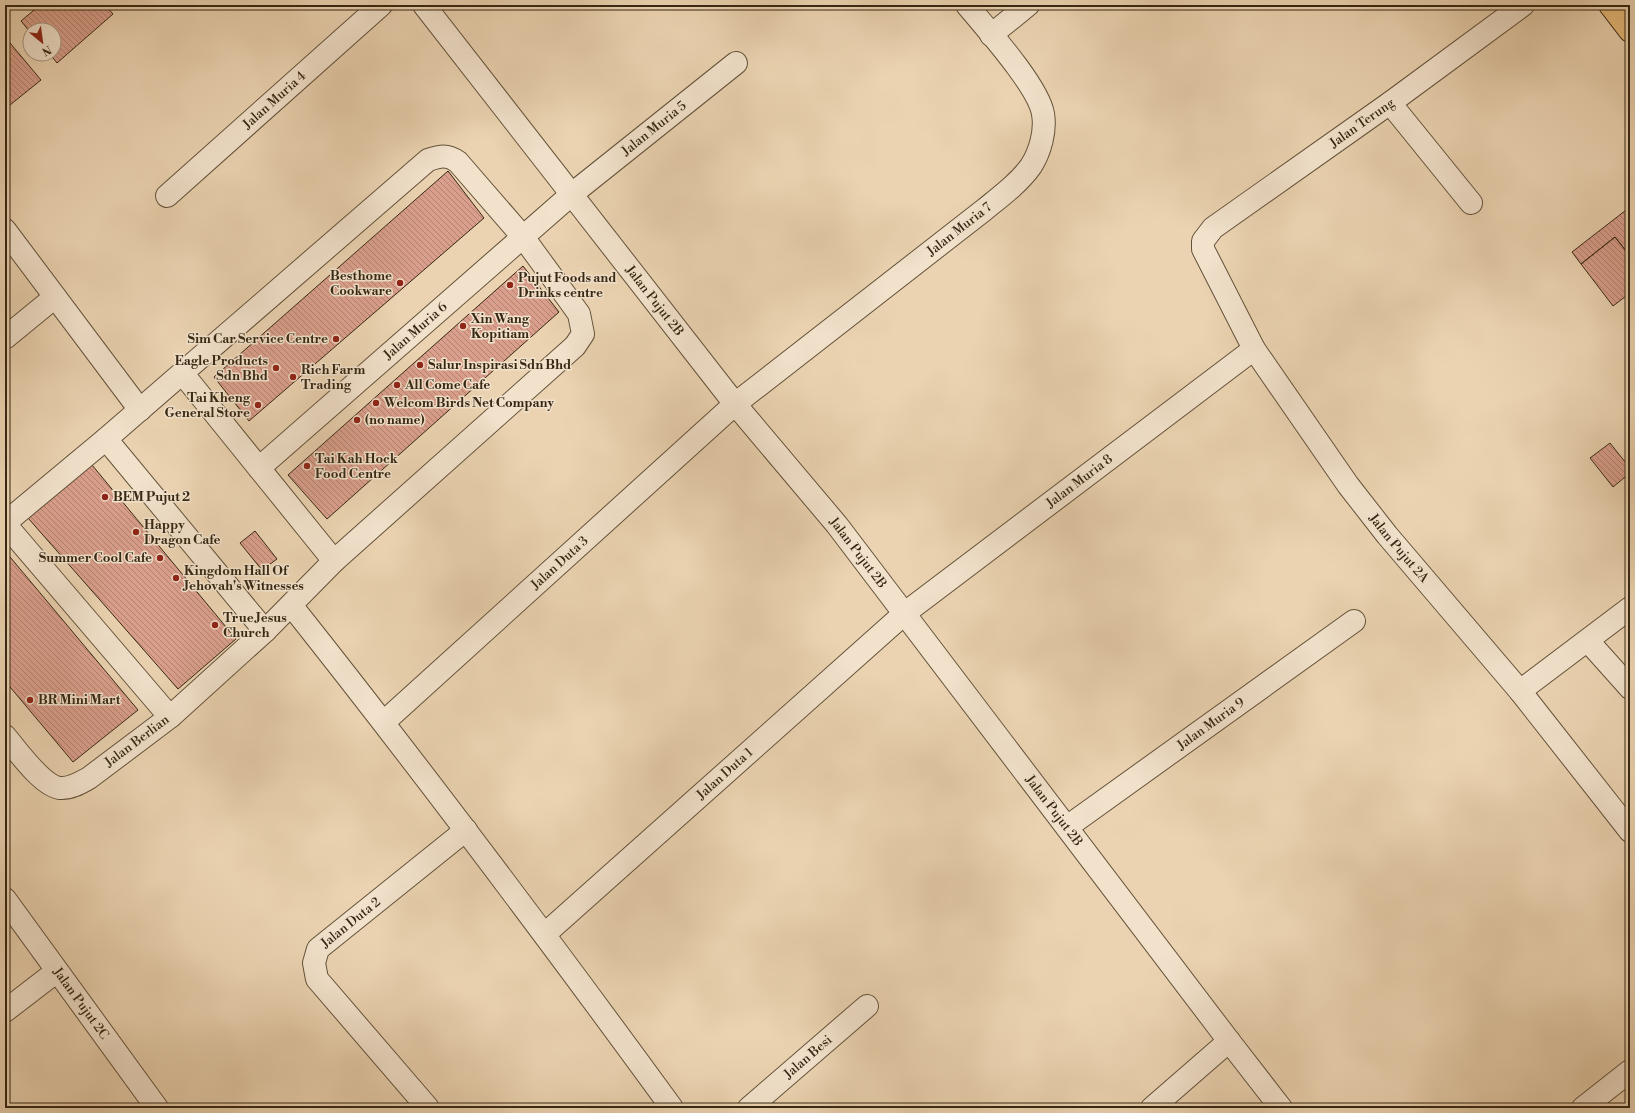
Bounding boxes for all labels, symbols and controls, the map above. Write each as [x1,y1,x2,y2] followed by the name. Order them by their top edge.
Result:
[22,22,62,62] north arrow
[39,42,54,58] text: N
[239,68,309,133] street label: Jalan Muria 4
[1326,95,1398,152] street label: Jalan Terung
[618,98,690,160] street label: Jalan Muria 5
[923,199,995,260] street label: Jalan Muria 7
[621,262,687,339] street label: Jalan Pujut 2B
[330,268,392,299] place label: Besthome Cookware
[518,270,617,301] place label: Pujut Foods and Drinks centre
[395,278,405,288] marker: Besthome Cookware
[505,280,515,290] marker: Pujut Foods and Drinks centre
[380,299,451,364] street label: Jalan Muria 6
[470,311,530,342] place label: Xin Wang Kopitiam
[458,321,468,331] marker: Xin Wang Kopitiam
[188,331,328,347] place label: Sim Car Service Centre
[331,334,341,344] marker: Sim Car Service Centre
[175,353,268,384] place label: Eagle Products Sdn Bhd
[428,357,571,373] place label: Salur Inspirasi Sdn Bhd
[415,360,425,370] marker: Salur Inspirasi Sdn Bhd
[301,362,365,393] place label: Rich Farm Trading
[271,363,281,373] marker: Eagle Products Sdn Bhd
[288,372,298,382] marker: Rich Farm Trading
[404,377,490,393] place label: All Come Cafe
[392,380,402,390] marker: All Come Cafe
[165,390,251,421] place label: Tai Kheng General Store
[383,395,555,411] place label: Welcom Birds Net Company
[371,398,381,408] marker: Welcom Birds Net Company
[253,400,263,410] marker: Tai Kheng General Store
[365,412,425,428] place label: (no name)
[352,415,362,425] marker: (no name)
[315,451,399,482] place label: Tai Kah Hock Food Centre
[1042,451,1116,512] street label: Jalan Muria 8
[302,461,312,471] marker: Tai Kah Hock Food Centre
[113,489,190,505] place label: BEM Pujut 2
[100,492,110,502] marker: BEM Pujut 2
[1365,510,1433,587] street label: Jalan Pujut 2A
[825,513,890,591] street label: Jalan Pujut 2B
[144,517,221,548] place label: Happy Dragon Cafe
[131,527,141,537] marker: Happy Dragon Cafe
[527,533,592,594] street label: Jalan Duta 3
[39,550,152,566] place label: Summer Cool Cafe
[155,553,165,563] marker: Summer Cool Cafe
[182,563,304,594] place label: Kingdom Hall Of Jehovah's Witnesses
[171,573,181,583] marker: Kingdom Hall Of Jehovah's Witnesses
[223,610,287,641] place label: True Jesus Church
[210,620,220,630] marker: True Jesus Church
[38,692,121,708] place label: BR Mini Mart
[1173,694,1248,754] street label: Jalan Muria 9
[25,695,35,705] marker: BR Mini Mart
[101,711,173,771] street label: Jalan Berlian
[693,744,757,804] street label: Jalan Duta 1
[1021,771,1086,849] street label: Jalan Pujut 2B
[317,894,384,952] street label: Jalan Duta 2
[49,964,112,1042] street label: Jalan Pujut 2C
[780,1032,835,1083] street label: Jalan Besi

